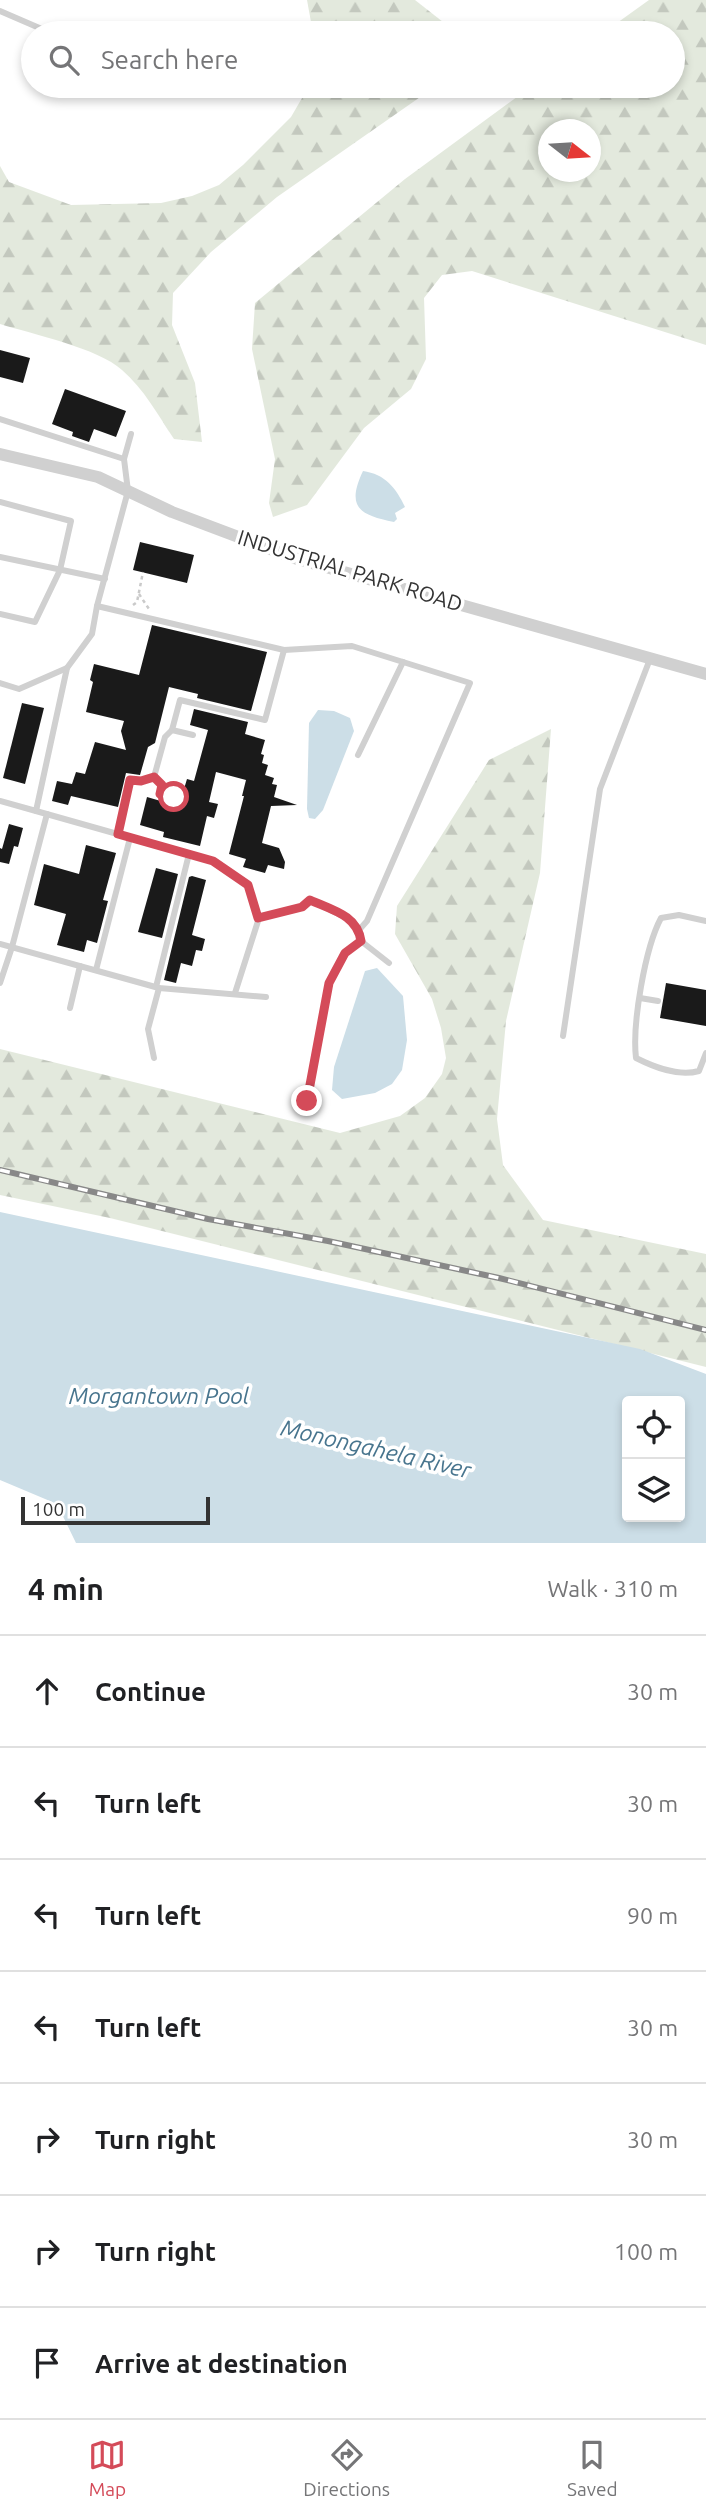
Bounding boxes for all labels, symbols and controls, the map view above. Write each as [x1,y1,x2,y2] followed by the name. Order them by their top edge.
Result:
[21,21,685,98] search box
[45,41,83,79] icon: search
[101,45,238,74] text: Search here
[538,119,601,182] north arrow
[235,524,465,616] street label: INDUSTRIAL PARK ROAD
[158,781,189,812] route start
[291,1085,322,1116] route end
[69,1383,250,1408] water label: Morgantown Pool
[622,1396,685,1522] map controls
[622,1396,685,1459] button: locate
[279,1414,475,1483] water label: Monongahela River
[622,1459,685,1522] button: layers
[21,1494,210,1526] scale bar
[32,1498,85,1520] text: 100 m
[28,1572,104,1606] text: 4 min
[547,1576,678,1601] text: Walk · 310 m
[28,1672,66,1710] icon: ahead
[95,1677,206,1706] text: Continue
[627,1679,678,1704] text: 30 m
[28,1784,66,1822] icon: left
[95,1789,201,1818] text: Turn left
[627,1791,678,1816] text: 30 m
[28,1896,66,1934] icon: left
[95,1901,201,1930] text: Turn left
[627,1903,678,1928] text: 90 m
[28,2008,66,2046] icon: left
[95,2013,201,2042] text: Turn left
[627,2015,678,2040] text: 30 m
[28,2120,66,2158] icon: right
[95,2125,216,2154] text: Turn right
[627,2127,678,2152] text: 30 m
[28,2232,66,2270] icon: right
[95,2237,216,2266] text: Turn right
[614,2239,678,2264] text: 100 m
[28,2344,66,2382] icon: arrive
[95,2349,348,2378] text: Arrive at destination
[88,2436,126,2500] tab: Map
[303,2436,390,2500] tab: Directions
[567,2436,618,2500] tab: Saved

